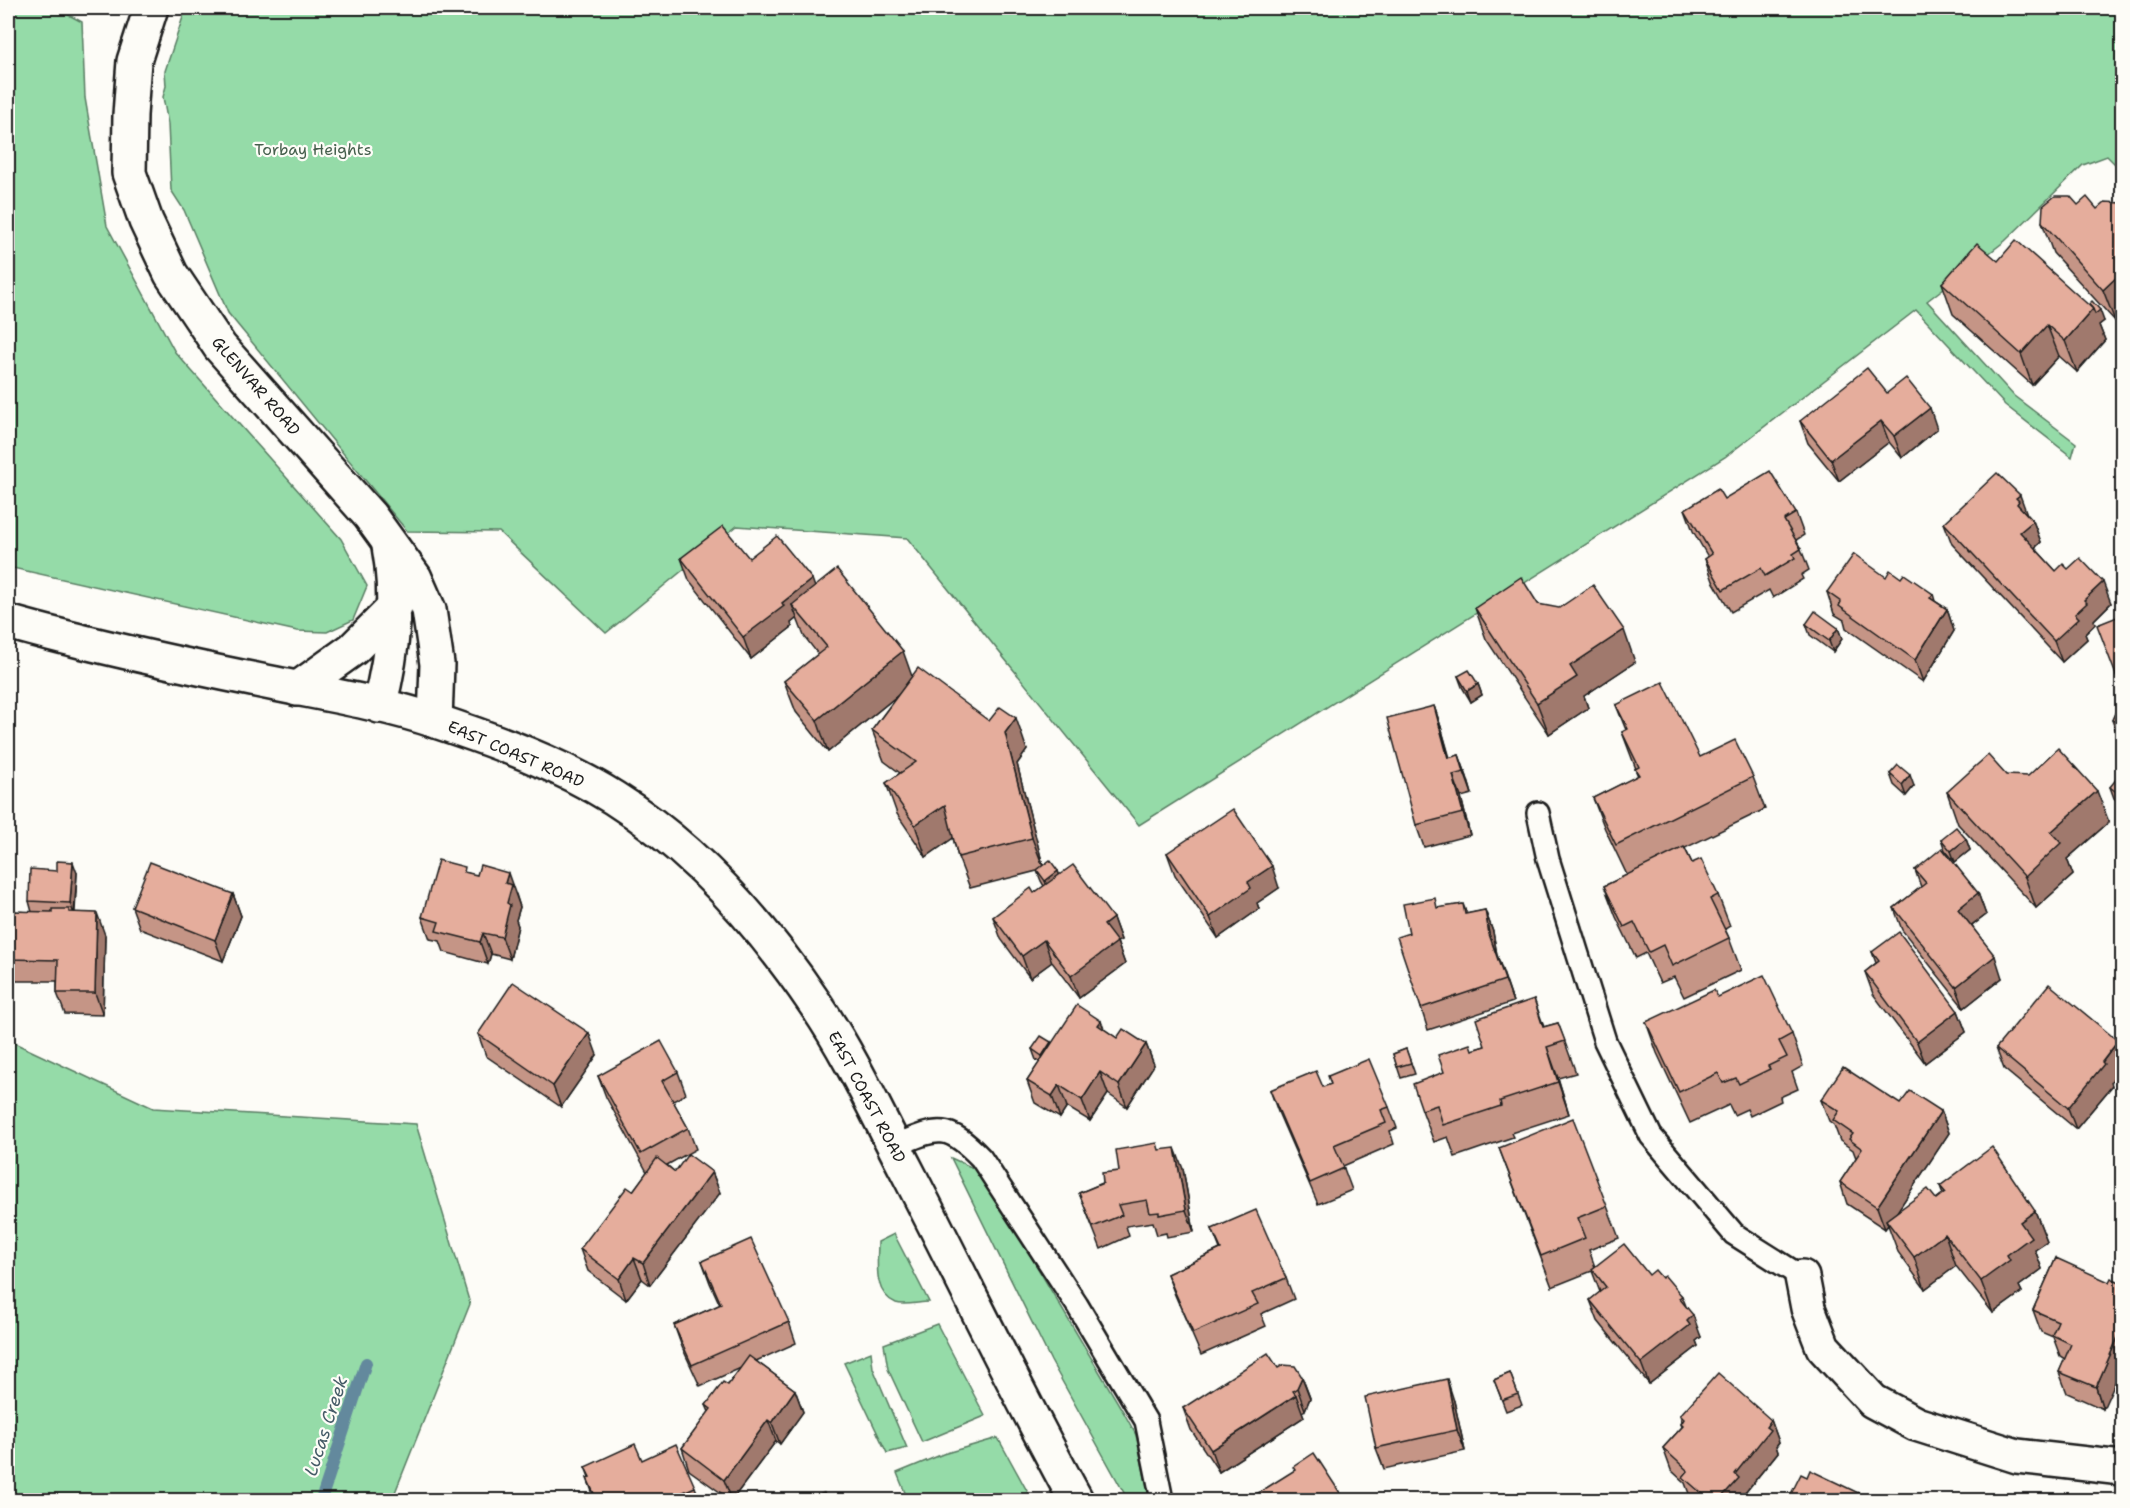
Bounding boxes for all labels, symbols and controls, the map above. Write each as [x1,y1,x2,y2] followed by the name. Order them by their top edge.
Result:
[254,139,372,160] park label: Torbay Heights
[207,332,305,440] street label: GLENVAR ROAD
[445,716,587,792] street label: EAST COAST ROAD
[823,1028,911,1166] street label: EAST COAST ROAD
[299,1372,354,1479] water label: Lucas Creek

